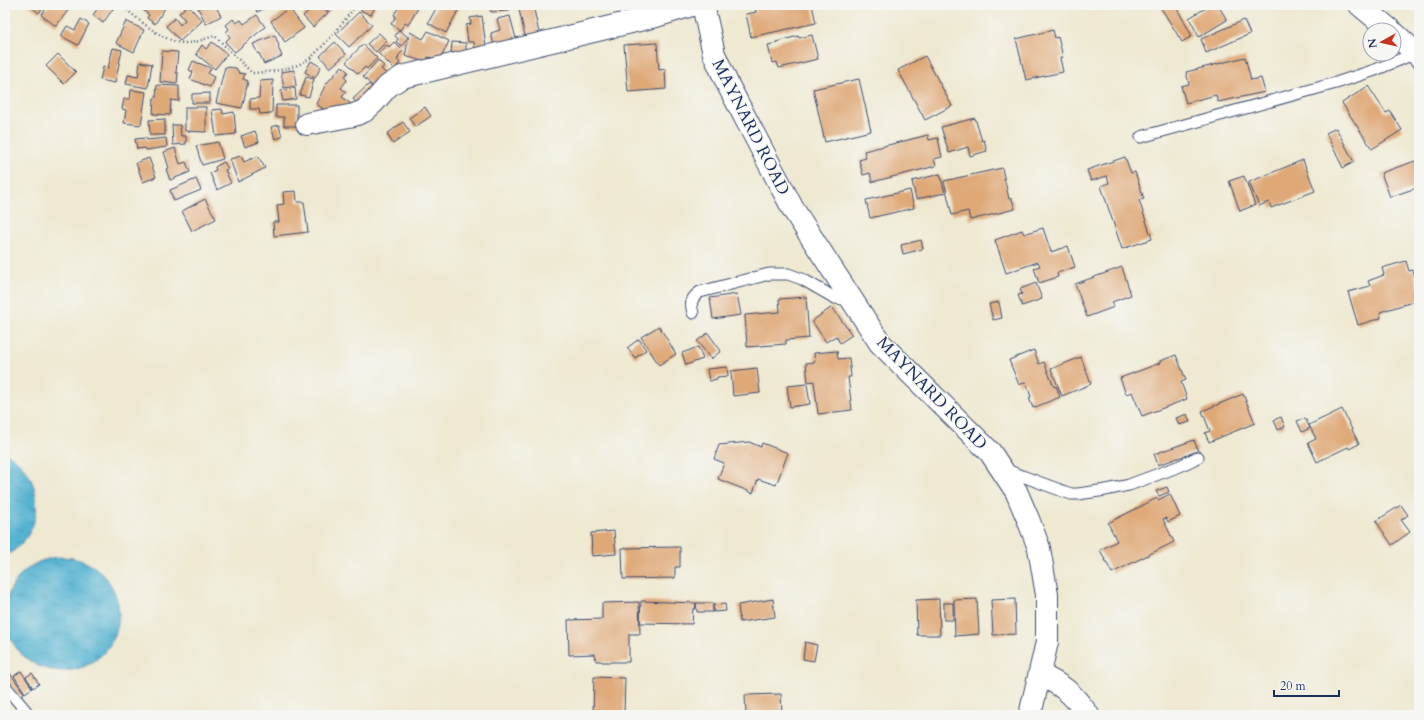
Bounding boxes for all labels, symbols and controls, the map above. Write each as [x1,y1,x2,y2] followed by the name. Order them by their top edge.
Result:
[1362,22,1402,62] north arrow
[1364,37,1381,49] text: N
[707,55,795,199] street label: MAYNARD ROAD
[872,331,992,455] street label: MAYNARD ROAD
[1274,672,1339,698] scale bar
[1280,678,1307,694] text: 20 m

